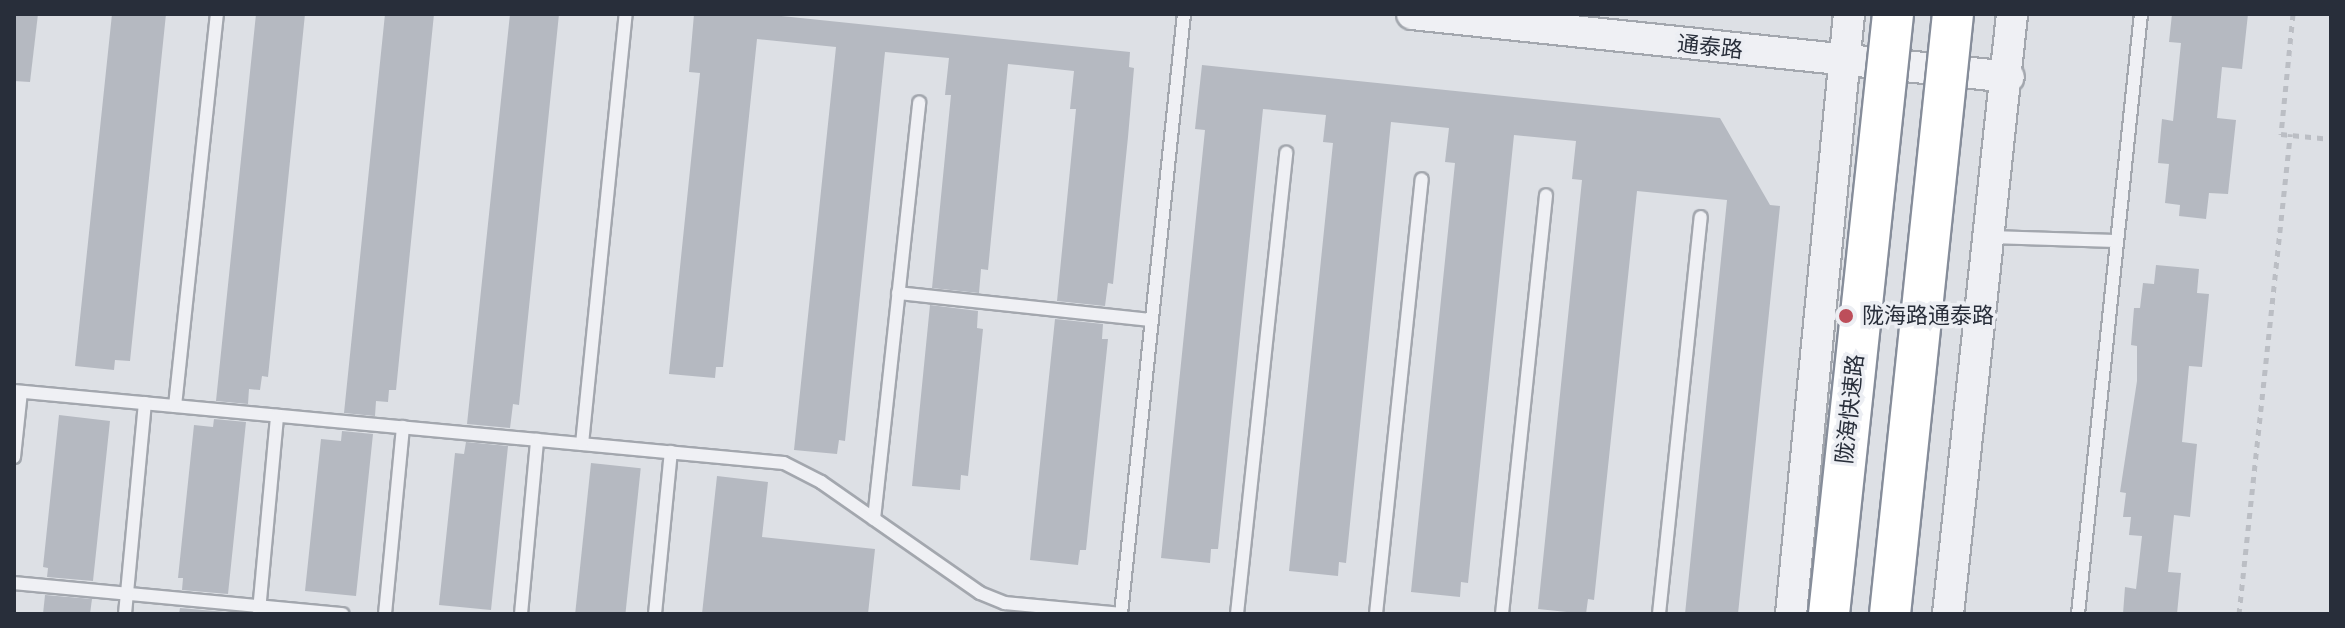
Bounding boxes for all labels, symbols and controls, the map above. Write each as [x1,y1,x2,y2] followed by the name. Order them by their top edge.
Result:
[1676,30,1744,64] street label: 通泰路
[1862,303,1994,329] place label: 陇海路通泰路
[1837,307,1855,325] marker: 陇海路通泰路
[1831,353,1869,465] street label: 陇海快速路

